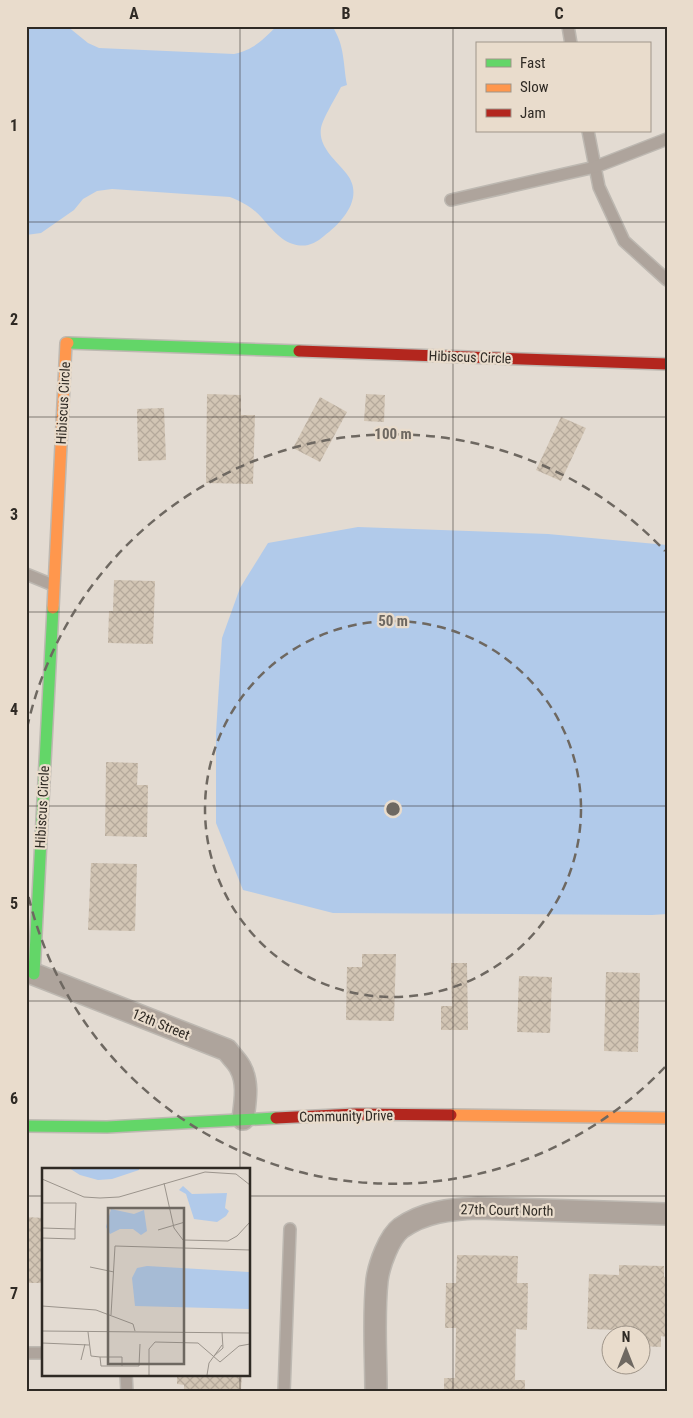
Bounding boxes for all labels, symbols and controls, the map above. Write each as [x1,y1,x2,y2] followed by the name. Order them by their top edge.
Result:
[129,4,139,23] text: A
[342,4,351,23] text: B
[554,4,564,23] text: C
[476,42,650,132] legend
[520,54,545,72] text: Fast
[520,78,549,96] text: Slow
[520,104,546,122] text: Jam
[10,116,18,135] text: 1
[10,310,18,329] text: 2
[428,348,512,366] street label: Hibiscus Circle
[53,361,73,445] street label: Hibiscus Circle
[374,425,412,443] text: 100 m
[10,505,18,524] text: 3
[378,612,408,630] text: 50 m
[10,700,18,719] text: 4
[32,765,52,849] street label: Hibiscus Circle
[384,800,402,818] centre of rings
[10,894,18,913] text: 5
[130,1005,192,1043] street label: 12th Street
[10,1089,18,1108] text: 6
[299,1107,394,1125] street label: Community Drive
[42,1168,250,1376] inset map
[460,1201,554,1219] street label: 27th Court North
[10,1284,18,1303] text: 7
[600,1326,650,1376] north arrow
[622,1329,630,1345] text: N

